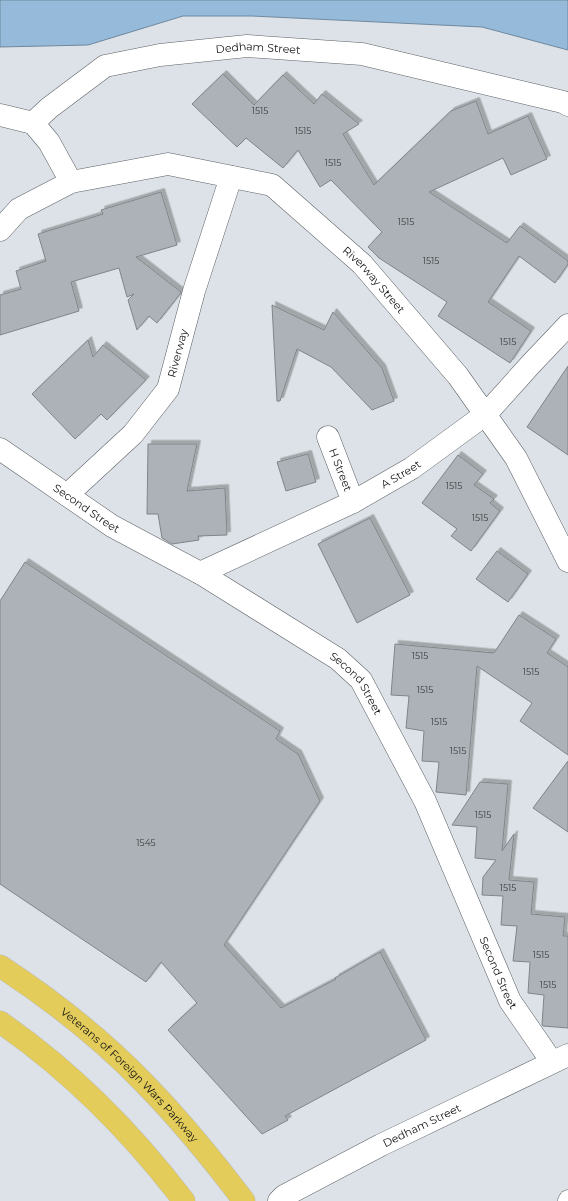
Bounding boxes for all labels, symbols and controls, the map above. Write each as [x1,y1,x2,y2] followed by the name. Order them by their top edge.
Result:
[215,39,301,57] street label: Dedham Street
[252,105,268,116] house number: 1515
[295,125,311,136] house number: 1515
[325,157,341,168] house number: 1515
[398,216,414,227] house number: 1515
[340,243,408,316] street label: Riverway Street
[423,255,439,266] house number: 1515
[164,327,191,379] street label: Riverway
[500,336,516,347] house number: 1515
[326,446,355,494] street label: H Street
[378,457,424,491] street label: A Street
[446,480,462,491] house number: 1515
[51,481,123,536] street label: Second Street
[472,512,488,523] house number: 1515
[327,649,385,718] street label: Second Street
[412,650,428,661] house number: 1515
[523,666,539,677] house number: 1515
[417,684,433,695] house number: 1515
[431,716,447,727] house number: 1515
[450,745,466,756] house number: 1515
[475,809,491,820] house number: 1515
[136,837,156,848] house number: 1545
[500,882,516,893] house number: 1515
[476,934,521,1012] street label: Second Street
[533,949,549,960] house number: 1515
[540,979,556,990] house number: 1515
[58,1005,201,1145] street label: Veterans of Foreign Wars Parkway
[381,1100,464,1150] street label: Dedham Street

